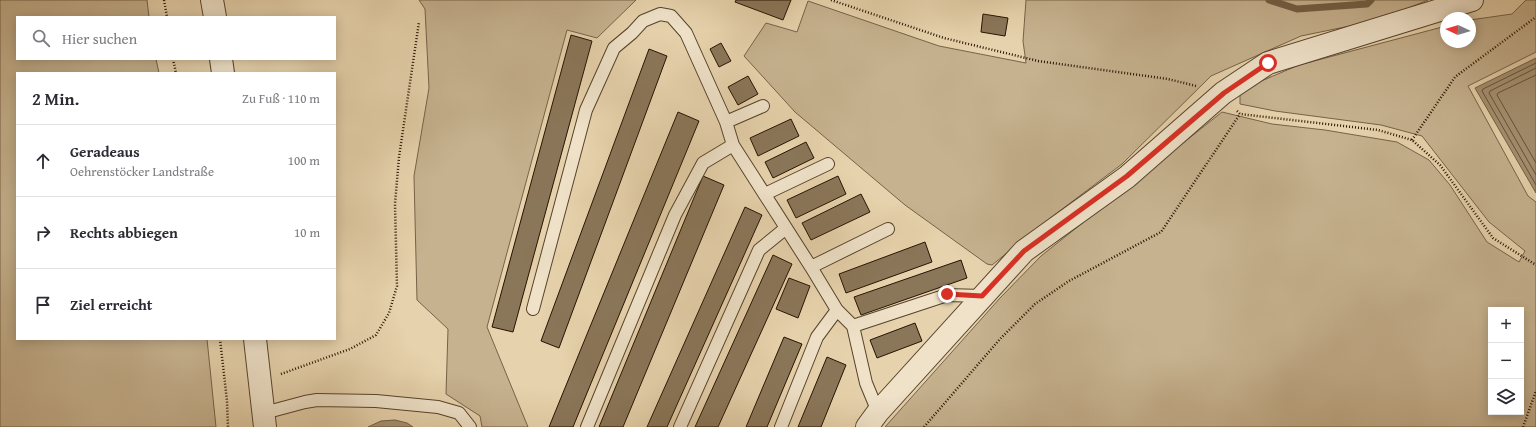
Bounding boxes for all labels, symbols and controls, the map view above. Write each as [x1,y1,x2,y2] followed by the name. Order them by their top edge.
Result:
[1440,12,1476,48] north arrow
[16,16,336,60] search box
[30,27,52,49] icon: search
[62,28,137,49] text: Hier suchen
[1259,54,1277,72] route start
[32,86,79,111] text: 2 Min.
[242,89,320,108] text: Zu Fuß · 110 m
[70,141,140,162] text: Geradeaus
[32,150,54,172] icon: ahead
[288,151,320,170] text: 100 m
[70,162,214,181] text: Oehrenstöcker Landstraße
[32,222,54,244] icon: right
[70,222,178,243] text: Rechts abbiegen
[294,223,320,242] text: 10 m
[938,285,956,303] route end
[32,294,54,316] icon: arrive
[70,294,152,315] text: Ziel erreicht
[1488,307,1524,415] map controls
[1488,307,1524,343] button: +
[1488,343,1524,379] button: −
[1488,379,1524,415] button: layers

